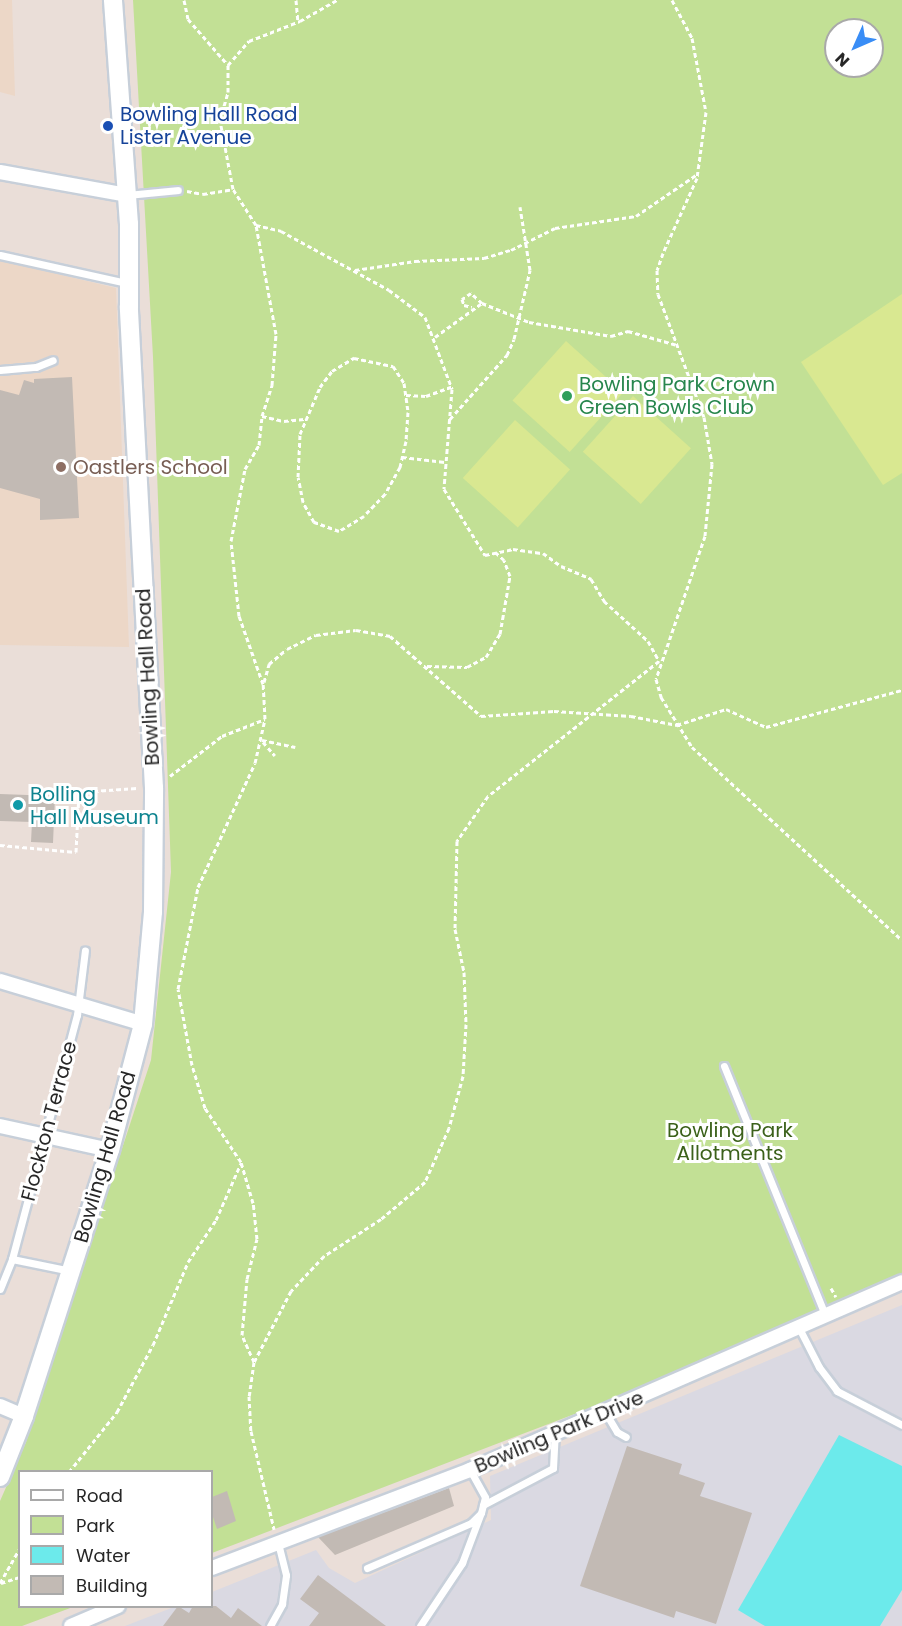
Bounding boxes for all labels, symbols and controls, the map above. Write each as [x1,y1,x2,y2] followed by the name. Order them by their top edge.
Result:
[824,18,884,78] north arrow
[830,47,855,72] text: N
[120,102,297,149] place label: Bowling Hall Road Lister Avenue
[101,119,115,133] marker: Bowling Hall Road Lister Avenue
[579,372,775,419] place label: Bowling Park Crown Green Bowls Club
[560,389,574,403] marker: Bowling Park Crown Green Bowls Club
[73,455,228,479] place label: Oastlers School
[54,460,68,474] marker: Oastlers School
[131,588,165,766] street label: Bowling Hall Road
[30,782,159,829] place label: Bolling Hall Museum
[11,798,25,812] marker: Bolling Hall Museum
[16,1038,82,1204] street label: Flockton Terrace
[69,1068,141,1246] street label: Bowling Hall Road
[667,1118,793,1165] park label: Bowling Park Allotments
[471,1386,647,1478] street label: Bowling Park Drive
[18,1470,213,1608] legend
[76,1483,123,1508] text: Road
[76,1513,115,1538] text: Park
[76,1543,130,1568] text: Water
[76,1573,148,1598] text: Building

